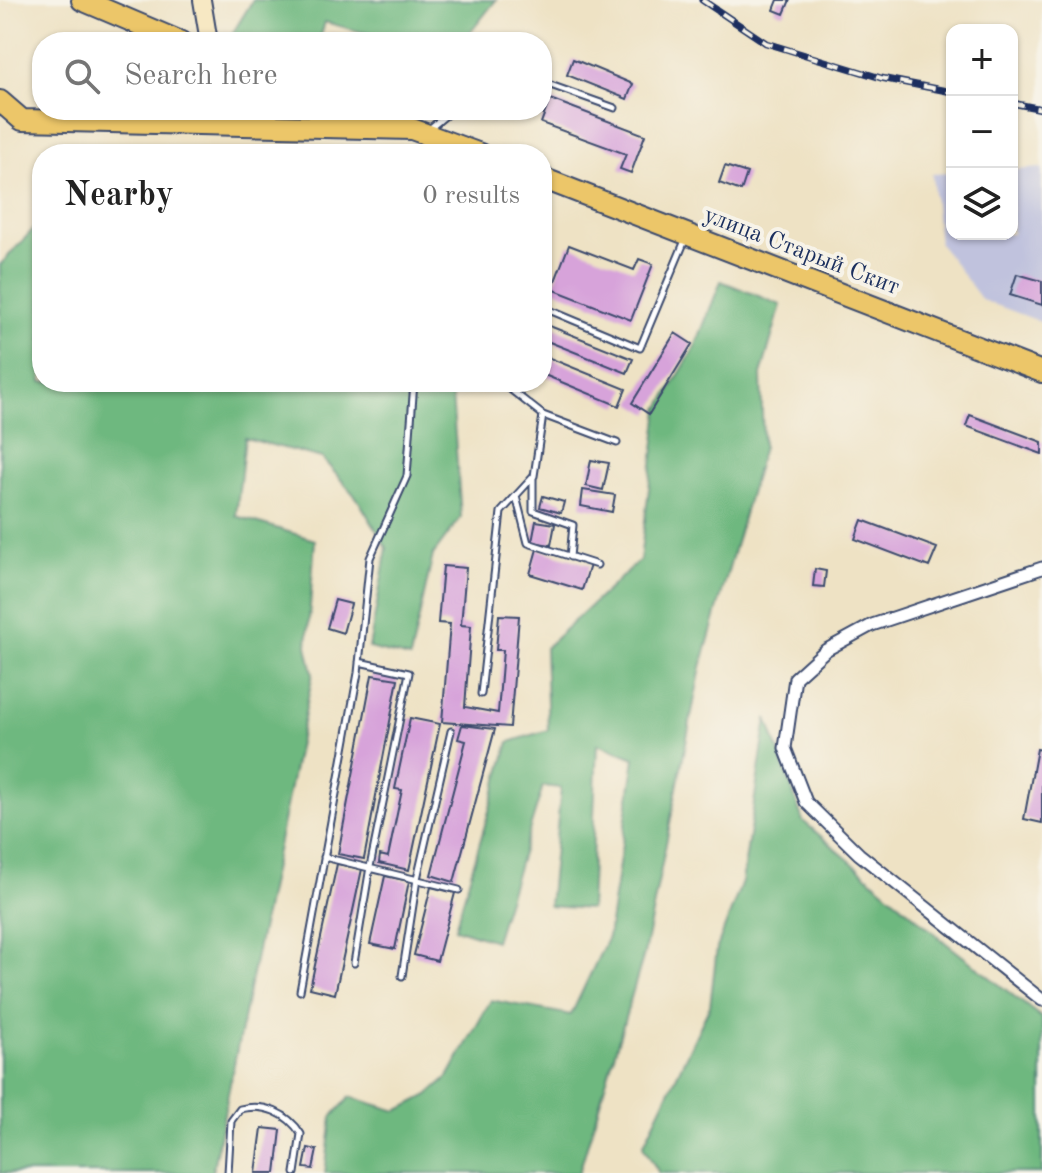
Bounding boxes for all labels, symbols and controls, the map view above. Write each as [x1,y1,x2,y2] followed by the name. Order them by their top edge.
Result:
[946,24,1018,240] map controls
[946,24,1018,96] button: +
[32,32,552,120] search box
[60,54,104,98] icon: search
[124,61,278,91] text: Search here
[946,96,1018,168] button: −
[946,168,1018,240] button: layers
[64,179,174,213] text: Nearby
[422,183,520,209] text: 0 results
[700,203,903,300] street label: улица Старый Скит

